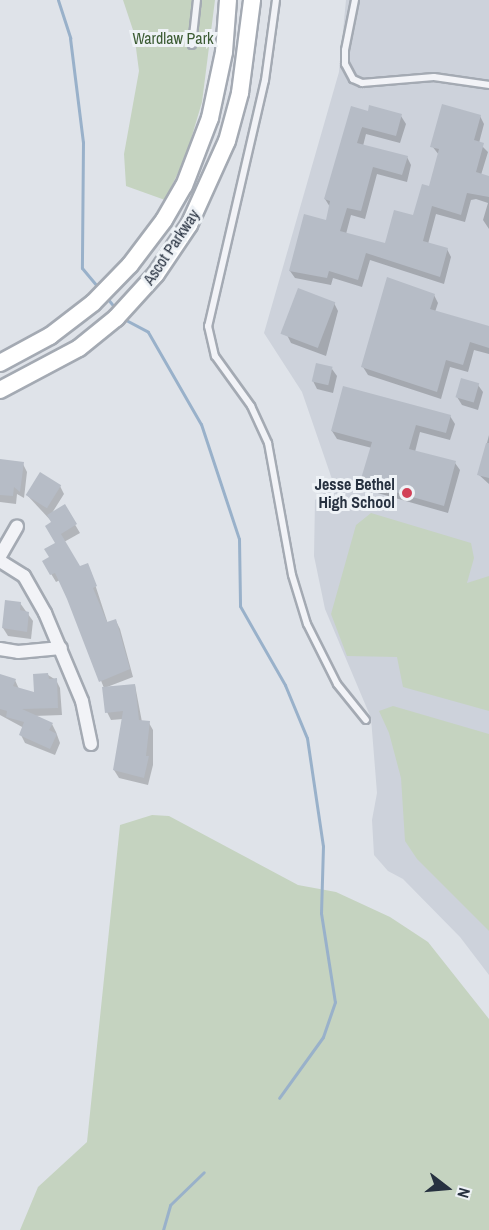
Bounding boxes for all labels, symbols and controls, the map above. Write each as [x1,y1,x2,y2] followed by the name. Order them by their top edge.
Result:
[132,28,214,48] park label: Wardlaw Park
[139,206,203,288] street label: Ascot Parkway
[315,474,395,512] place label: Jesse Bethel High School
[400,486,414,500] marker: Jesse Bethel High School
[417,1158,477,1218] north arrow
[452,1185,476,1201] text: N

